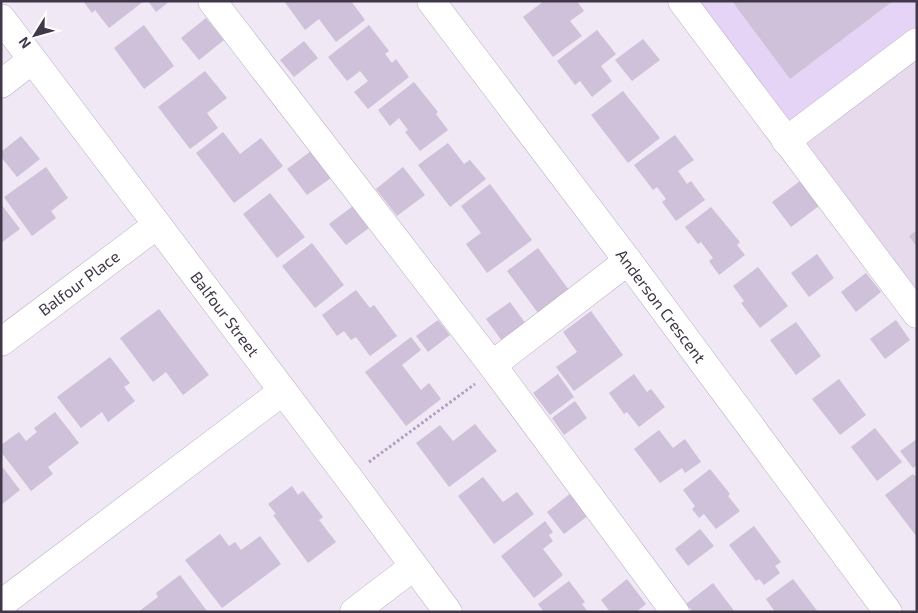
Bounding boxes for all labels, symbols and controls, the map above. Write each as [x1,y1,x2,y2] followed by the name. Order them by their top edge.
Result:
[10,10,60,60] north arrow
[14,34,34,52] text: N
[613,245,710,366] street label: Anderson Crescent
[34,246,123,319] street label: Balfour Place
[187,267,264,360] street label: Balfour Street

